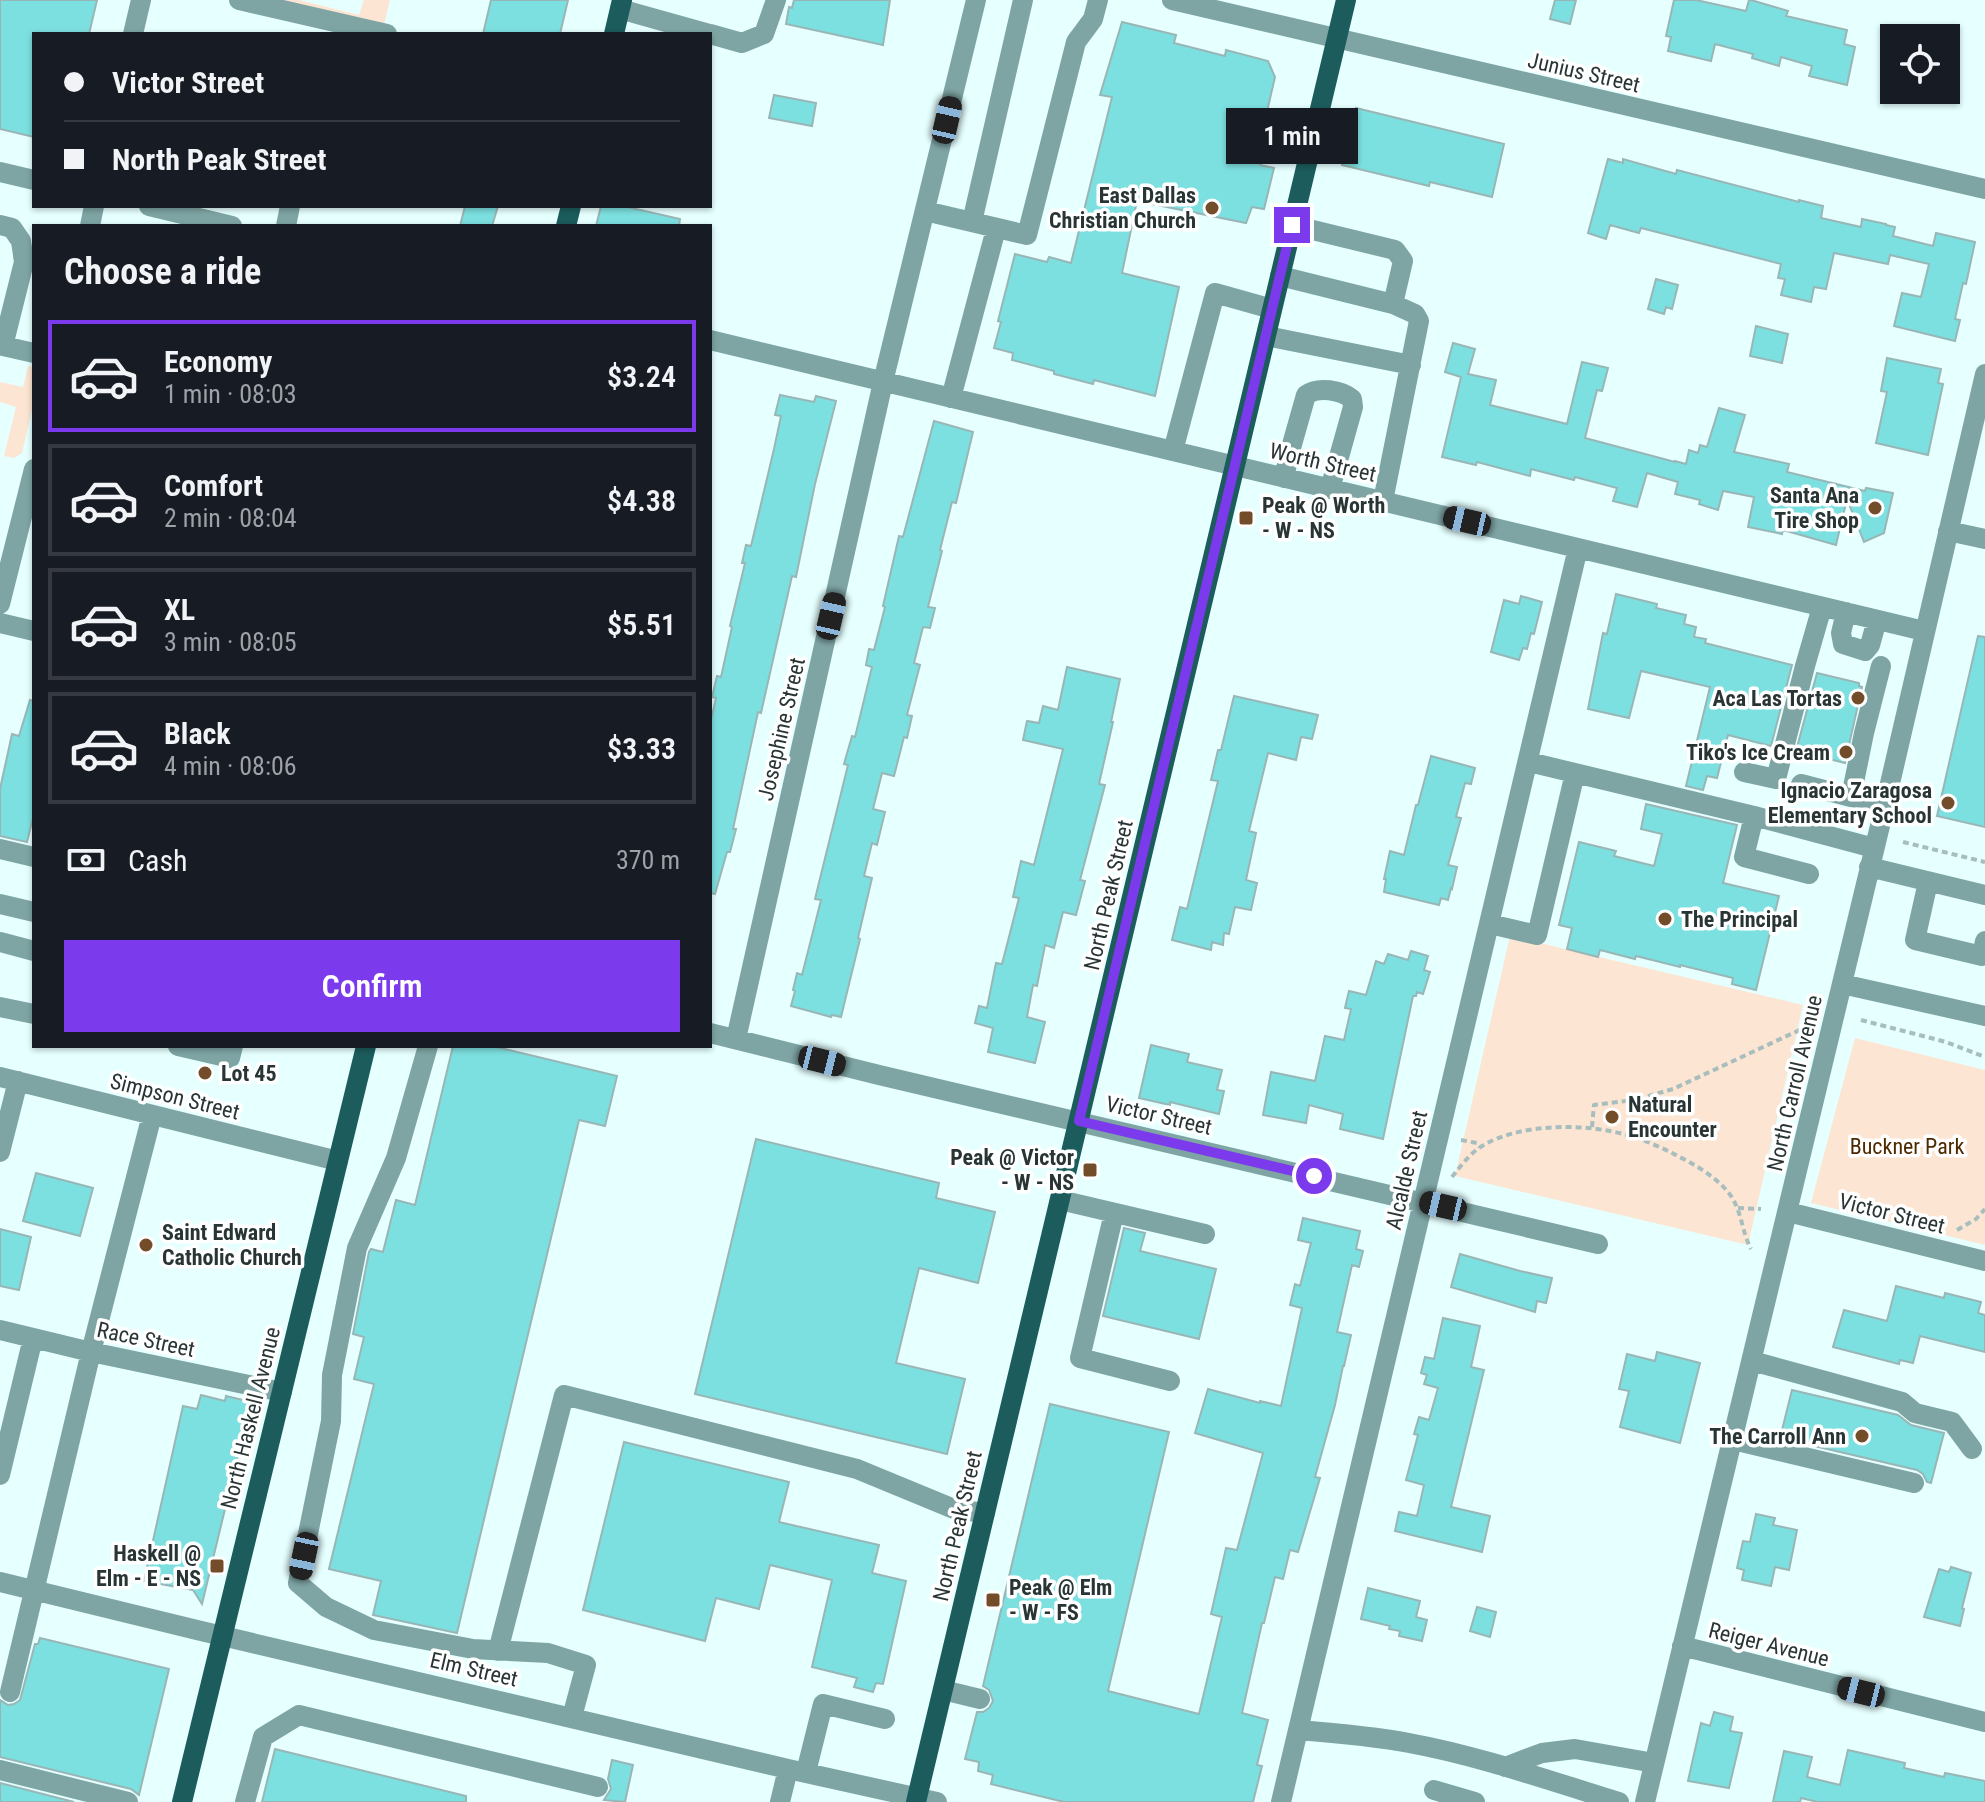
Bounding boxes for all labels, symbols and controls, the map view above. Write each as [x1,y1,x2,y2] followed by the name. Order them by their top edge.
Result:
[1880,24,1960,104] map controls
[1880,24,1960,104] button: locate
[1525,47,1642,98] street label: Junius Street
[112,65,264,100] text: Victor Street
[930,94,964,146] car
[1226,109,1358,165] callout: 1 min
[1263,121,1321,151] text: 1 min
[112,142,326,177] text: North Peak Street
[1049,183,1196,233] place label: East Dallas Christian Church
[1203,199,1221,217] marker: East Dallas Christian Church
[1274,207,1310,243] route end
[64,251,261,293] text: Choose a ride
[68,340,140,412] icon: car
[164,344,272,379] text: Economy
[607,359,676,394] text: $3.24
[164,379,297,409] text: 1 min · 08:03
[1267,438,1379,487] street label: Worth Street
[68,464,140,536] icon: car
[164,468,263,503] text: Comfort
[607,483,676,518] text: $4.38
[1770,483,1859,533] place label: Santa Ana Tire Shop
[1262,493,1385,543] place label: Peak @ Worth - W - NS
[1866,499,1884,517] marker: Santa Ana Tire Shop
[164,503,297,533] text: 2 min · 08:04
[1441,504,1493,538] car
[1237,509,1255,527] marker: Peak @ Worth - W - NS
[68,588,140,660] icon: car
[814,590,848,642] car
[164,592,195,627] text: XL
[607,607,676,642] text: $5.51
[164,627,297,657] text: 3 min · 08:05
[753,655,810,803] street label: Josephine Street
[1712,686,1842,711] place label: Aca Las Tortas
[1849,689,1867,707] marker: Aca Las Tortas
[68,712,140,784] icon: car
[164,716,231,751] text: Black
[607,731,676,766] text: $3.33
[1686,740,1830,765] place label: Tiko's Ice Cream
[1837,743,1855,761] marker: Tiko's Ice Cream
[164,751,297,781] text: 4 min · 08:06
[1768,778,1932,828] place label: Ignacio Zaragosa Elementary School
[1939,794,1957,812] marker: Ignacio Zaragosa Elementary School
[1079,818,1138,973] street label: North Peak Street
[64,838,108,882] icon: cash
[128,843,188,878] text: Cash
[616,845,680,875] text: 370 m
[1681,907,1798,932] place label: The Principal
[1656,910,1674,928] marker: The Principal
[64,940,680,1032] button: Confirm
[1762,993,1827,1174] street label: North Carroll Avenue
[796,1044,848,1078] car
[221,1061,277,1086] place label: Lot 45
[196,1064,214,1082] marker: Lot 45
[108,1068,242,1125] street label: Simpson Street
[1103,1091,1214,1140] street label: Victor Street
[1628,1092,1717,1142] place label: Natural Encounter
[1381,1108,1432,1232] street label: Alcalde Street
[1603,1108,1621,1126] marker: Natural Encounter
[1850,1134,1964,1159] park label: Buckner Park
[950,1145,1074,1195] place label: Peak @ Victor - W - NS
[1296,1158,1332,1194] route start
[1081,1161,1099,1179] marker: Peak @ Victor - W - NS
[1836,1188,1947,1239] street label: Victor Street
[1417,1189,1469,1223] car
[162,1220,302,1270] place label: Saint Edward Catholic Church
[137,1236,155,1254] marker: Saint Edward Catholic Church
[95,1317,197,1362] street label: Race Street
[216,1324,285,1512] street label: North Haskell Avenue
[1709,1424,1846,1449] place label: The Carroll Ann
[1853,1427,1871,1445] marker: The Carroll Ann
[928,1449,987,1604] street label: North Peak Street
[287,1530,321,1582] car
[96,1541,201,1591] place label: Haskell @ Elm - E - NS
[208,1557,226,1575] marker: Haskell @ Elm - E - NS
[1009,1575,1112,1625] place label: Peak @ Elm - W - FS
[984,1591,1002,1609] marker: Peak @ Elm - W - FS
[1706,1617,1832,1672] street label: Reiger Avenue
[428,1647,520,1692] street label: Elm Street
[1835,1675,1887,1709] car

